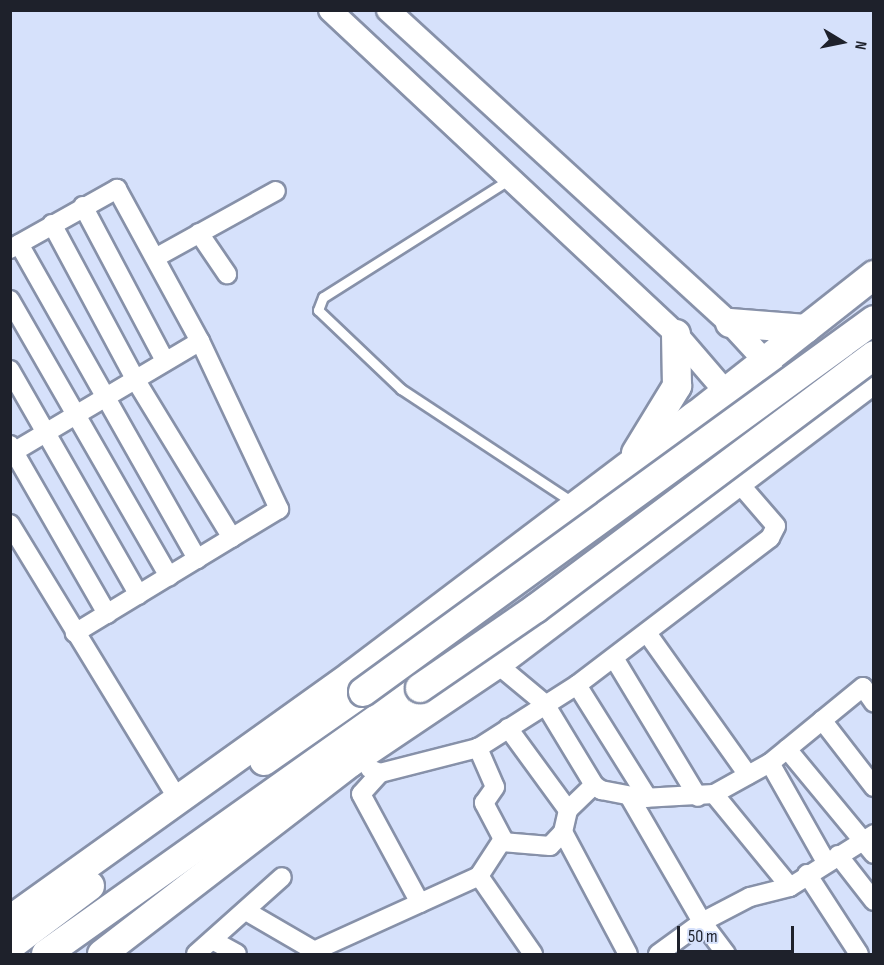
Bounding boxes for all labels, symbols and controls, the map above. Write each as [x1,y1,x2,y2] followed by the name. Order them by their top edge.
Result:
[812,12,872,72] north arrow
[850,39,870,51] text: N
[680,914,797,952] scale bar
[688,926,718,947] text: 50 m

